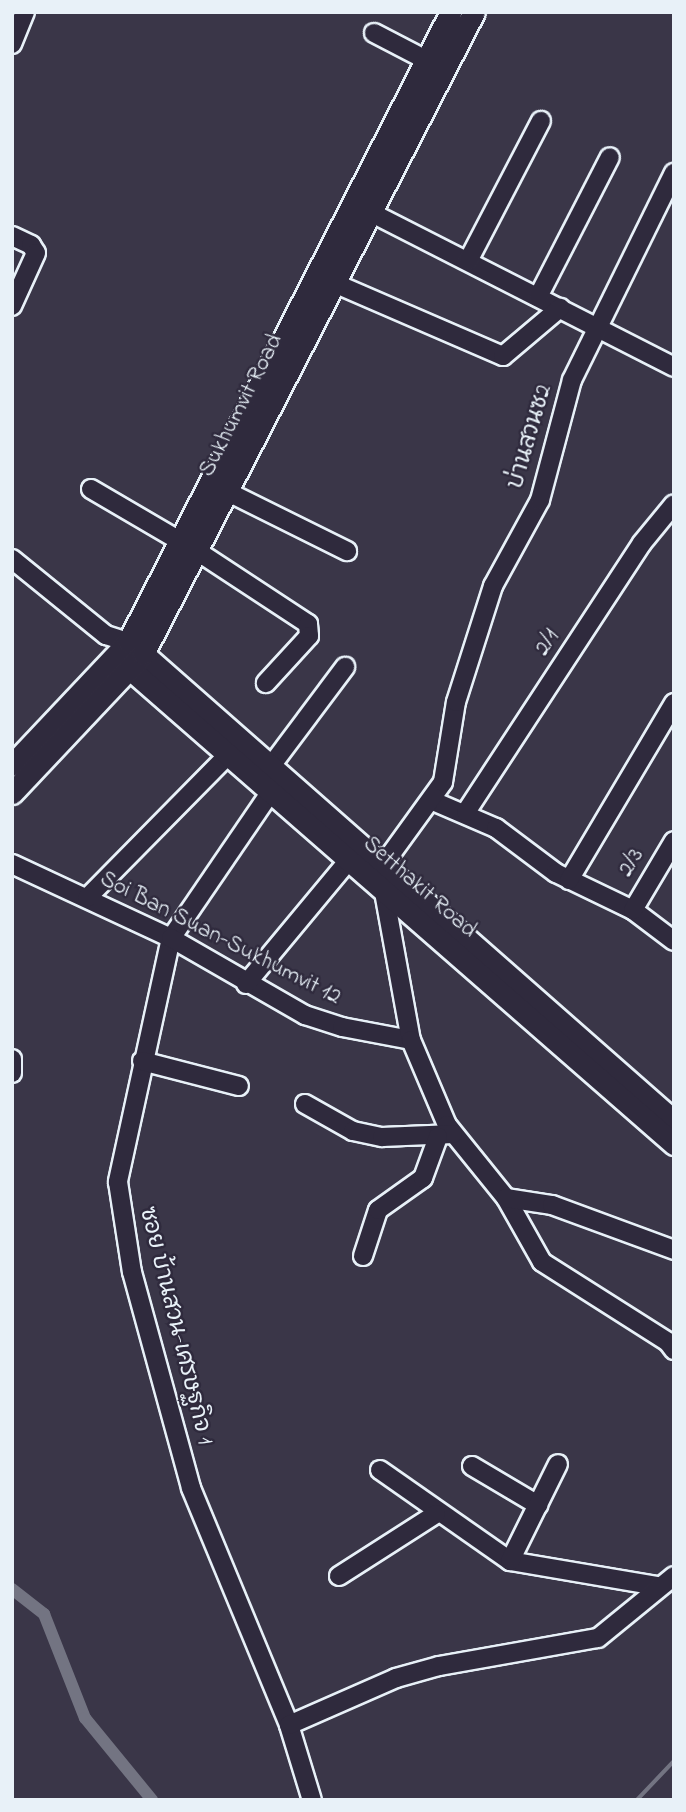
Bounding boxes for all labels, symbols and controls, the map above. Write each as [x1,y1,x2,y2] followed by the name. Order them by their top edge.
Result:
[194,330,290,482] street label: Sukhumvit Road
[503,382,559,492] street label: บ่านสวนซ2
[529,625,567,661] street label: 2/1
[357,831,481,945] street label: Setthakit Road
[613,844,651,882] street label: 2/3
[95,866,345,1012] street label: Soi Ban Suan-Sukhumvit 12
[132,1204,218,1448] street label: ซอย บ้านสวน-เศรษฐกิจ 1

